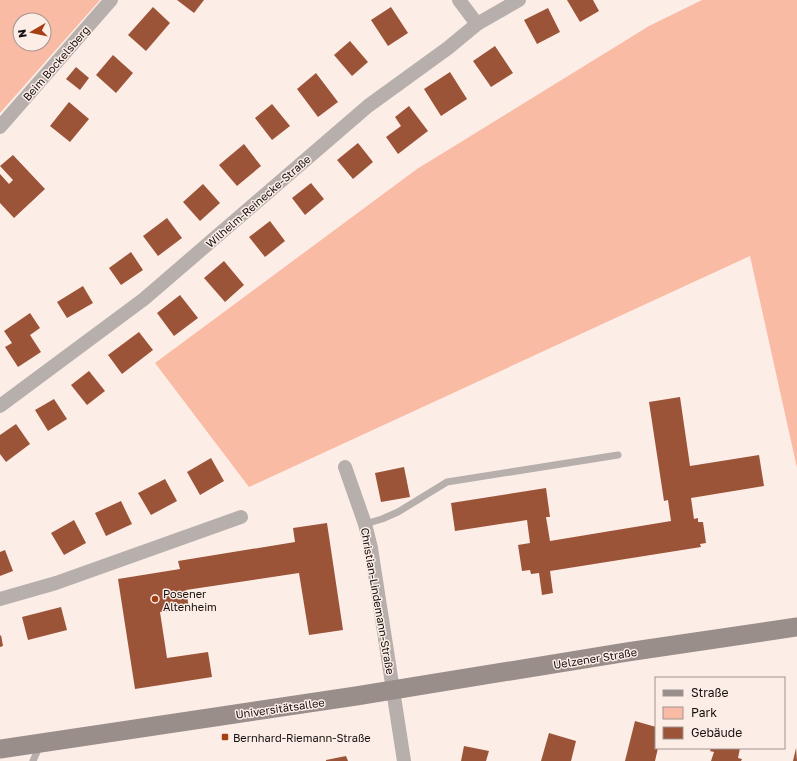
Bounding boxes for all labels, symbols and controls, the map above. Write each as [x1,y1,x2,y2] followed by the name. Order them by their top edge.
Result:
[12,12,52,52] north arrow
[20,23,92,103] street label: Beim Bockelsberg
[15,28,29,39] text: N
[203,152,313,250] street label: Wilhelm-Reinecke-Straße
[359,527,397,675] street label: Christian-Lindemann-Straße
[163,587,217,613] place label: Posener Altenheim
[150,594,160,604] marker: Posener Altenheim
[552,645,638,671] street label: Uelzener Straße
[655,677,785,749] legend
[691,685,729,700] text: Straße
[235,695,325,721] street label: Universitätsallee
[691,705,717,720] text: Park
[691,725,742,740] text: Gebäude
[233,731,371,744] place label: Bernhard-Riemann-Straße
[220,732,230,742] marker: Bernhard-Riemann-Straße

